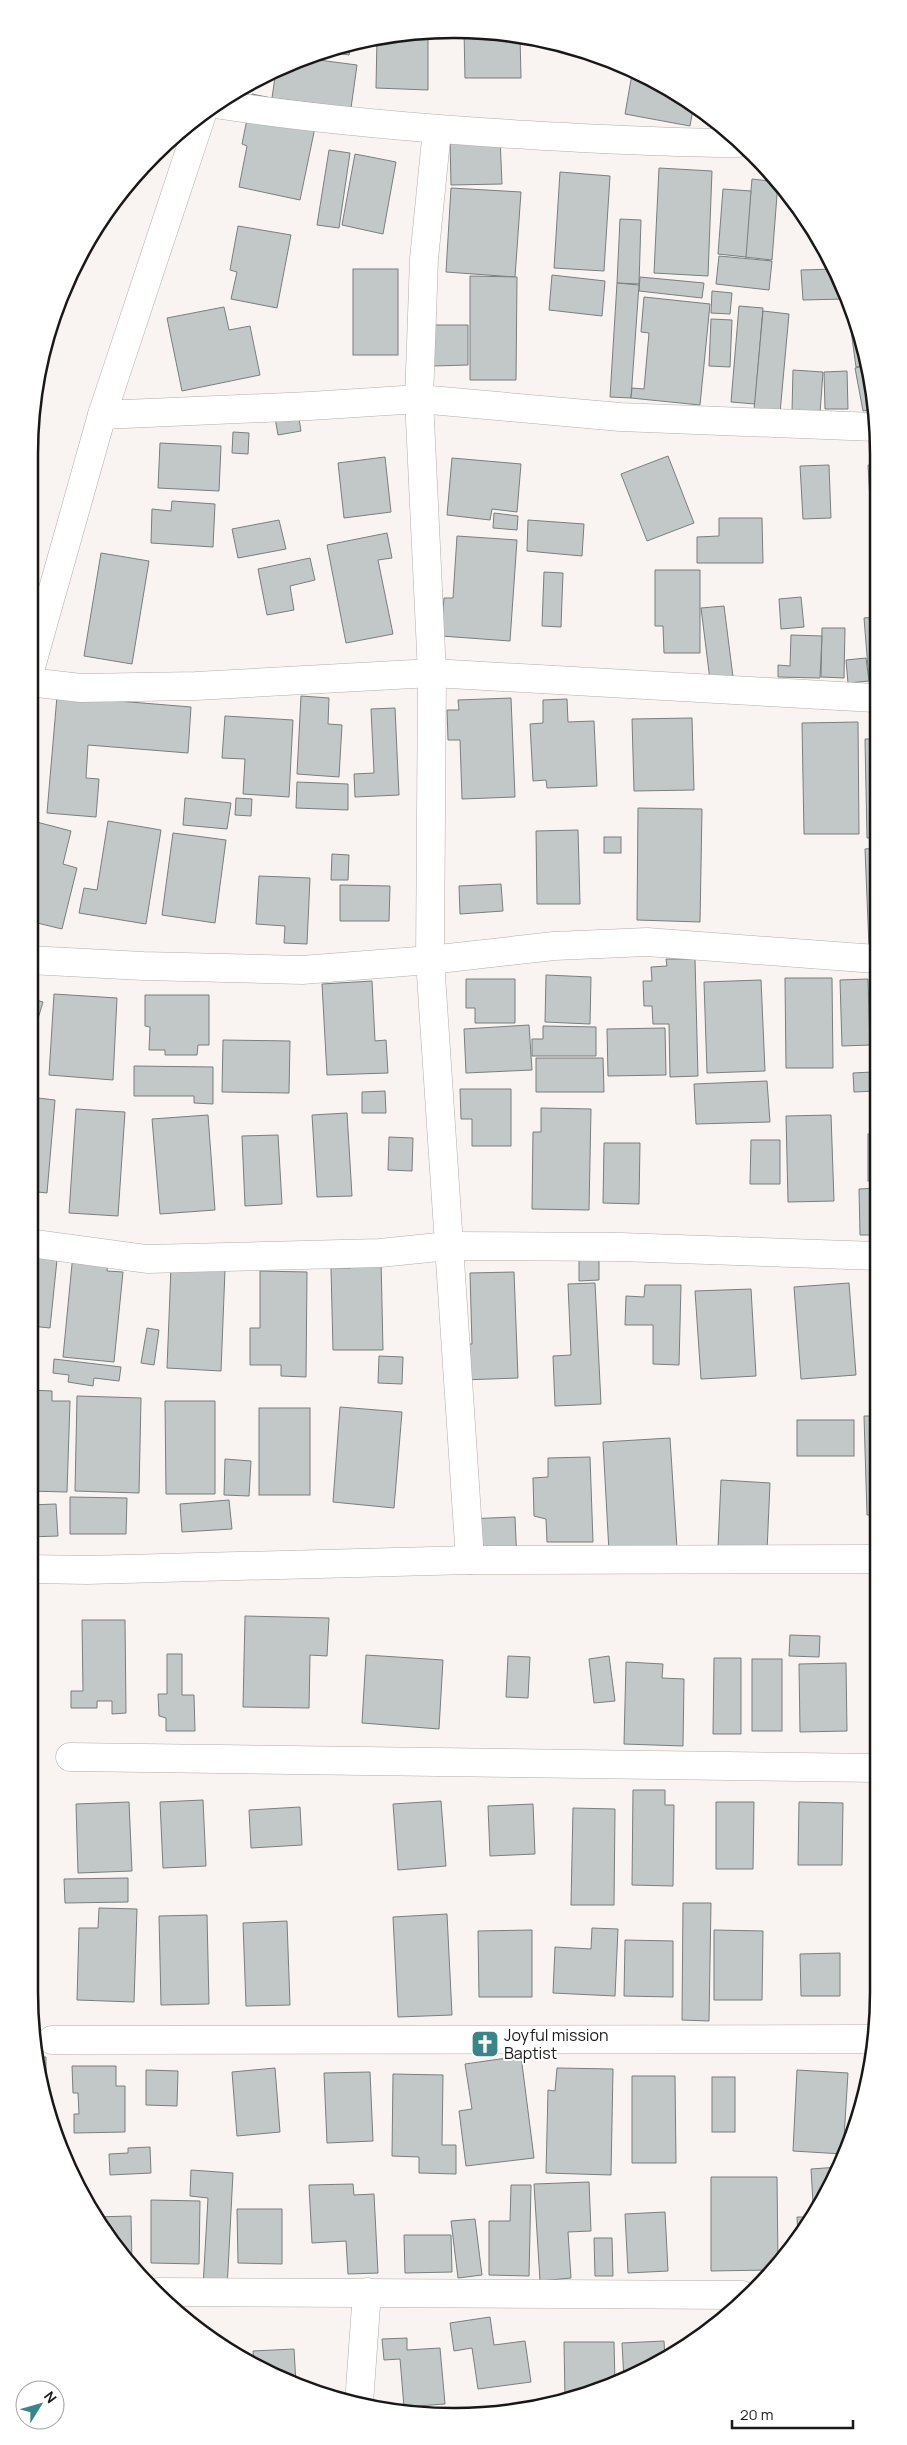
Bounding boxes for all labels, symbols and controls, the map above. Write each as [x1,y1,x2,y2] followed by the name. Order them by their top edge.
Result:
[504,2024,609,2064] place label: Joyful mission Baptist
[470,2029,500,2059] church icon: Joyful mission Baptist
[15,2380,65,2430] north arrow
[40,2387,61,2407] text: N
[732,2398,853,2430] scale bar
[740,2404,773,2425] text: 20 m

